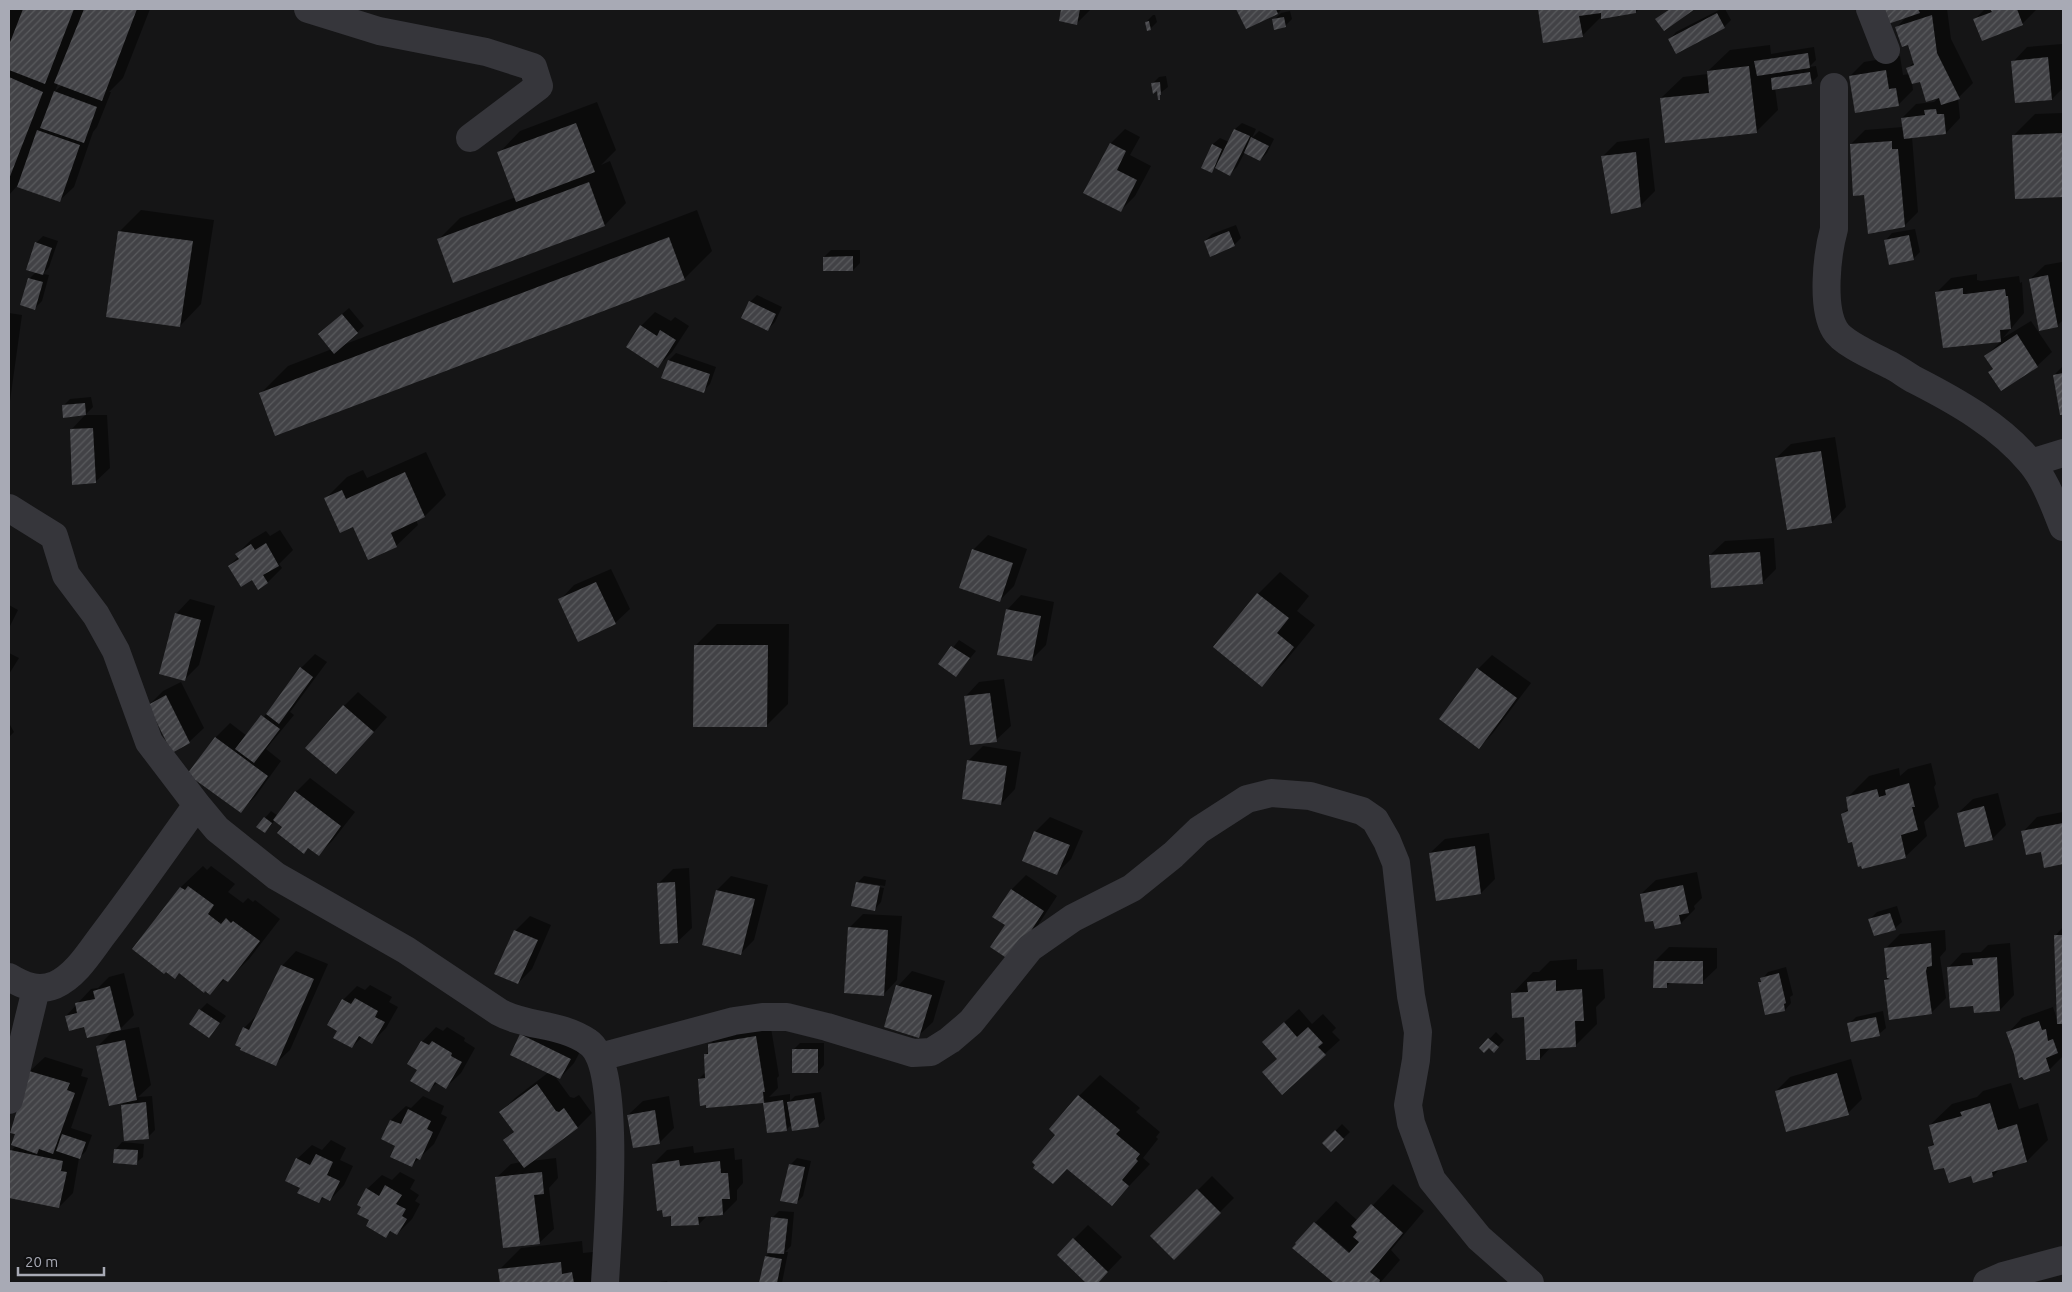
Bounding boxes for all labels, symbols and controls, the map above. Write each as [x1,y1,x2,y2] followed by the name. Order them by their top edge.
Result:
[18,1244,104,1276] scale bar
[25,1253,58,1270] text: 20 m

